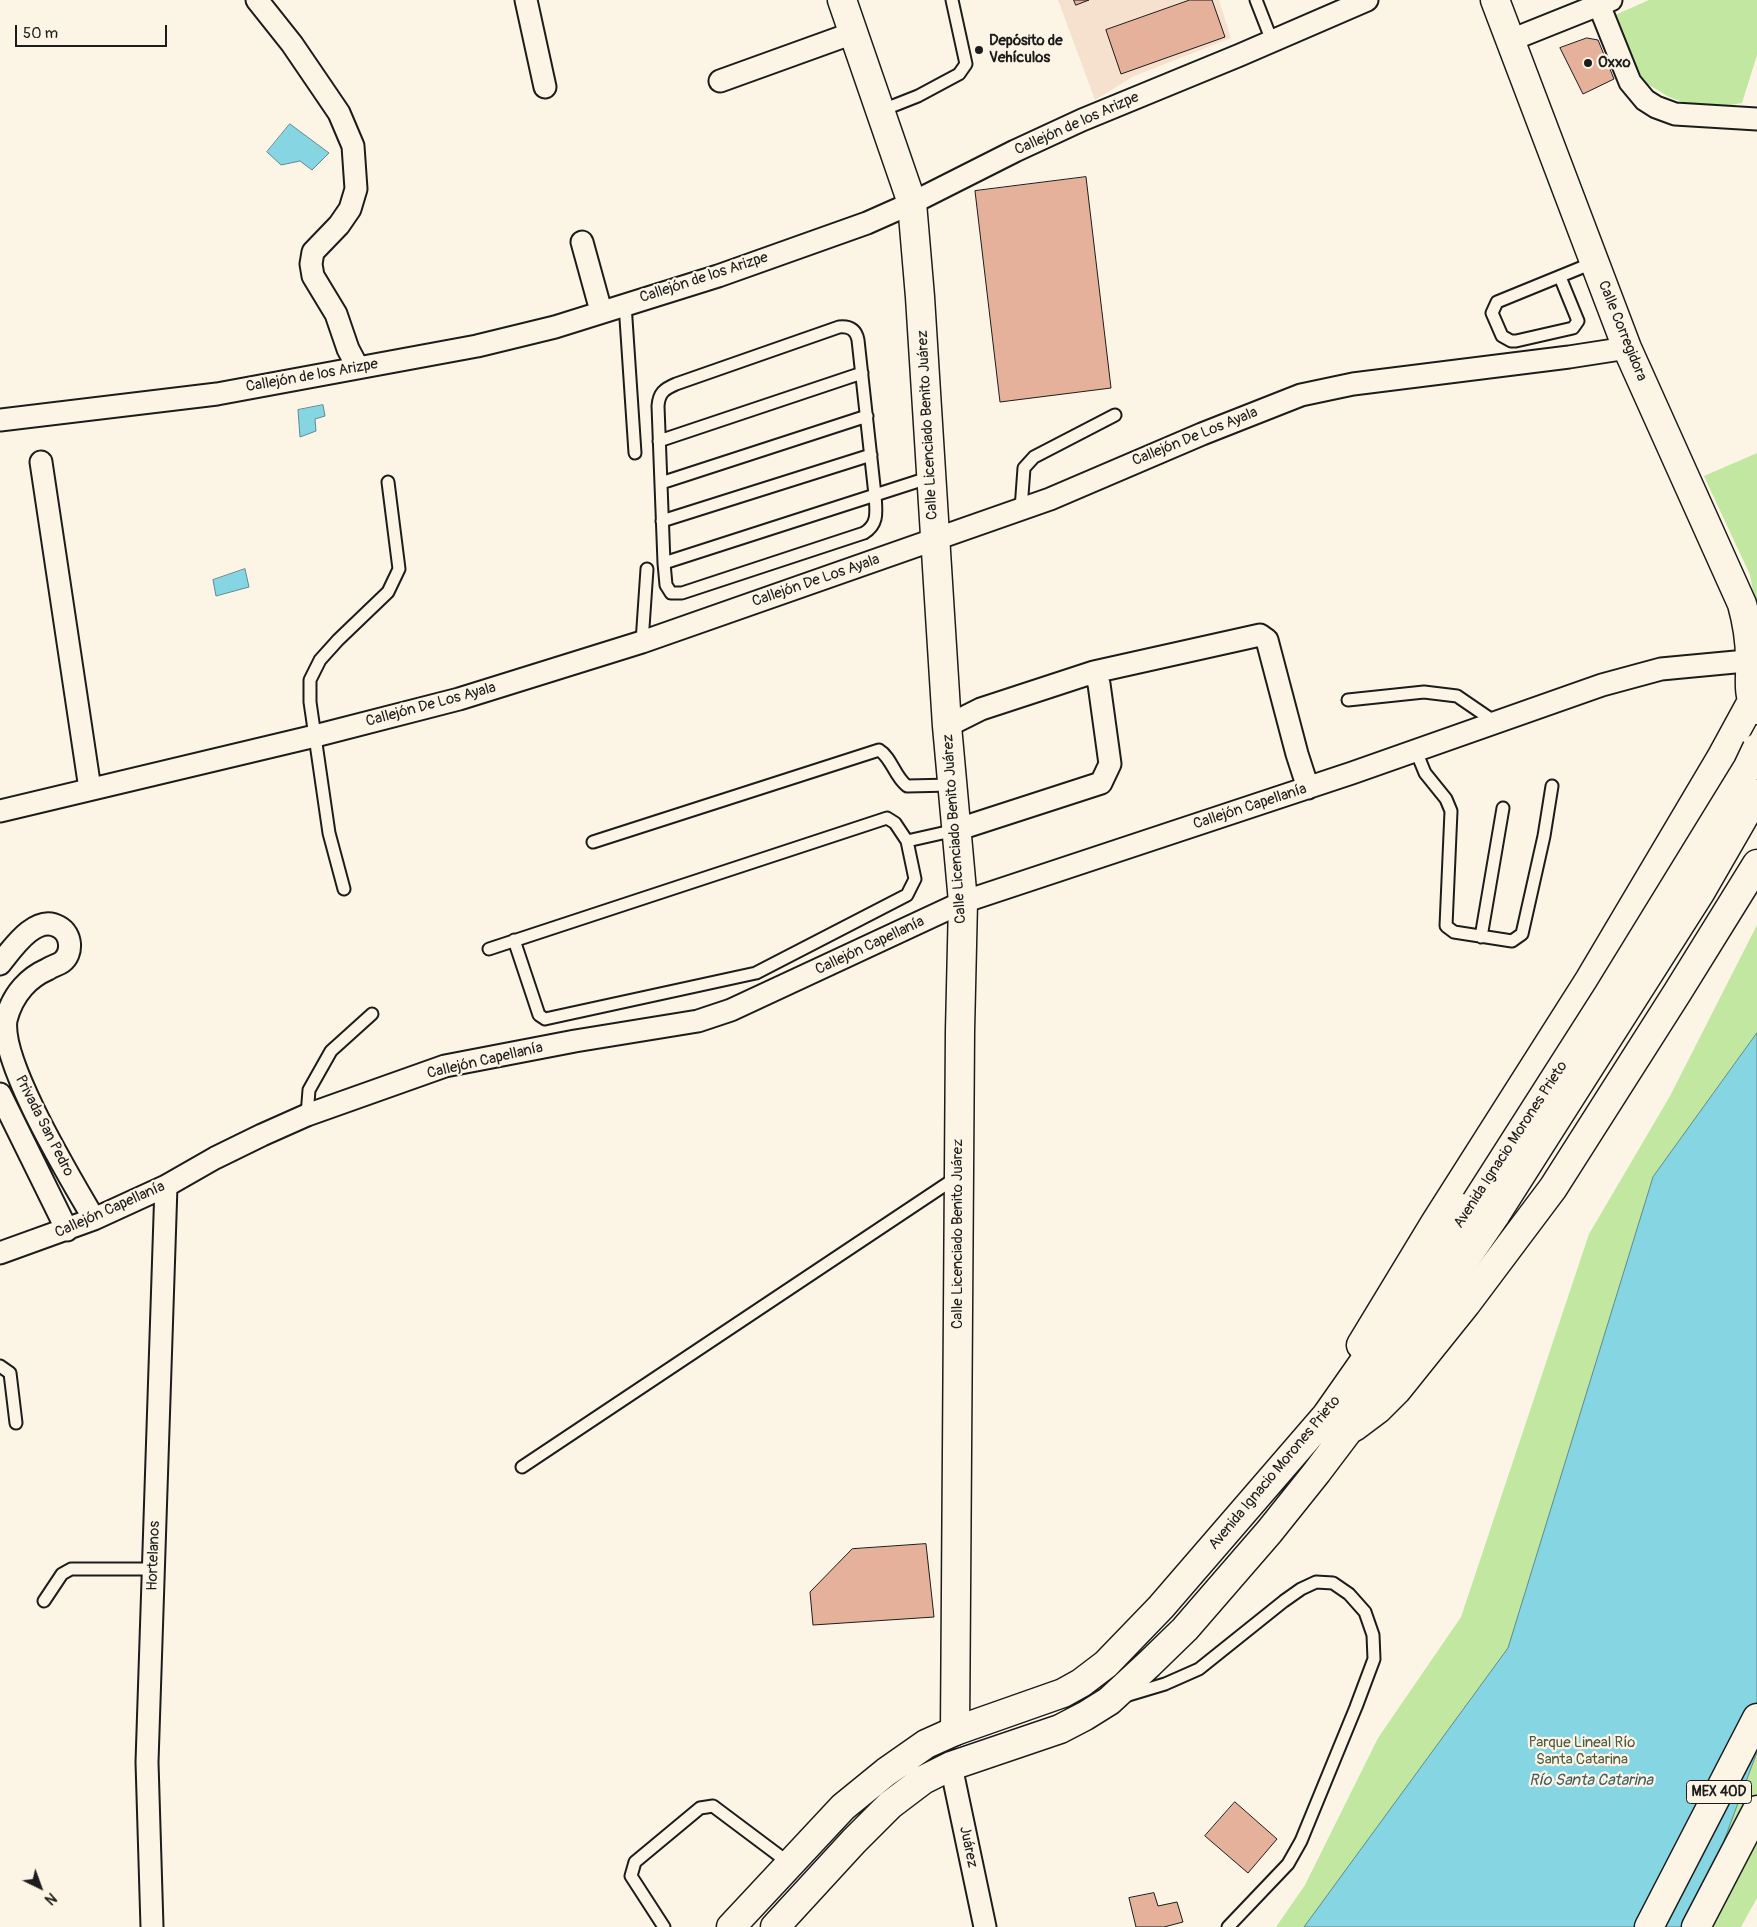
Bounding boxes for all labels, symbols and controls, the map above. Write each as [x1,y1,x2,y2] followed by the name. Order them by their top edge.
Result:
[18,15,170,47] scale bar
[23,24,58,43] text: 50 m
[989,32,1063,67] place label: Depósito de Vehículos
[973,44,985,56] marker: Depósito de Vehículos
[1598,54,1631,72] place label: Oxxo
[1582,57,1594,69] marker: Oxxo
[1012,89,1142,159] street label: Callejón de los Arizpe
[638,249,770,307] street label: Callejón de los Arizpe
[1594,278,1650,384] street label: Calle Corregidora
[914,330,942,520] street label: Calle Licenciado Benito Juárez
[244,356,380,396] street label: Callejón de los Arizpe
[1130,404,1260,470] street label: Callejón De Los Ayala
[750,551,882,611] street label: Callejón De Los Ayala
[364,679,498,731] street label: Callejón De Los Ayala
[939,734,971,924] street label: Calle Licenciado Benito Juárez
[1191,780,1309,834] street label: Callejón Capellanía
[813,913,927,979] street label: Callejón Capellanía
[425,1039,545,1083] street label: Callejón Capellanía
[1450,1058,1572,1232] street label: Avenida Ignacio Morones Prieto
[11,1073,77,1179] street label: Privada San Pedro
[949,1139,967,1329] street label: Calle Licenciado Benito Juárez
[52,1178,168,1242] street label: Callejón Capellanía
[1205,1392,1345,1554] street label: Avenida Ignacio Morones Prieto
[144,1521,164,1591] street label: Hortelanos
[1529,1734,1635,1769] park label: Parque Lineal Río Santa Catarina
[1529,1771,1653,1791] water label: Río Santa Catarina
[1686,1780,1752,1804] road number: MEX 40D
[955,1825,981,1869] street label: Juárez
[15,1862,65,1912] north arrow
[41,1889,60,1908] text: N

